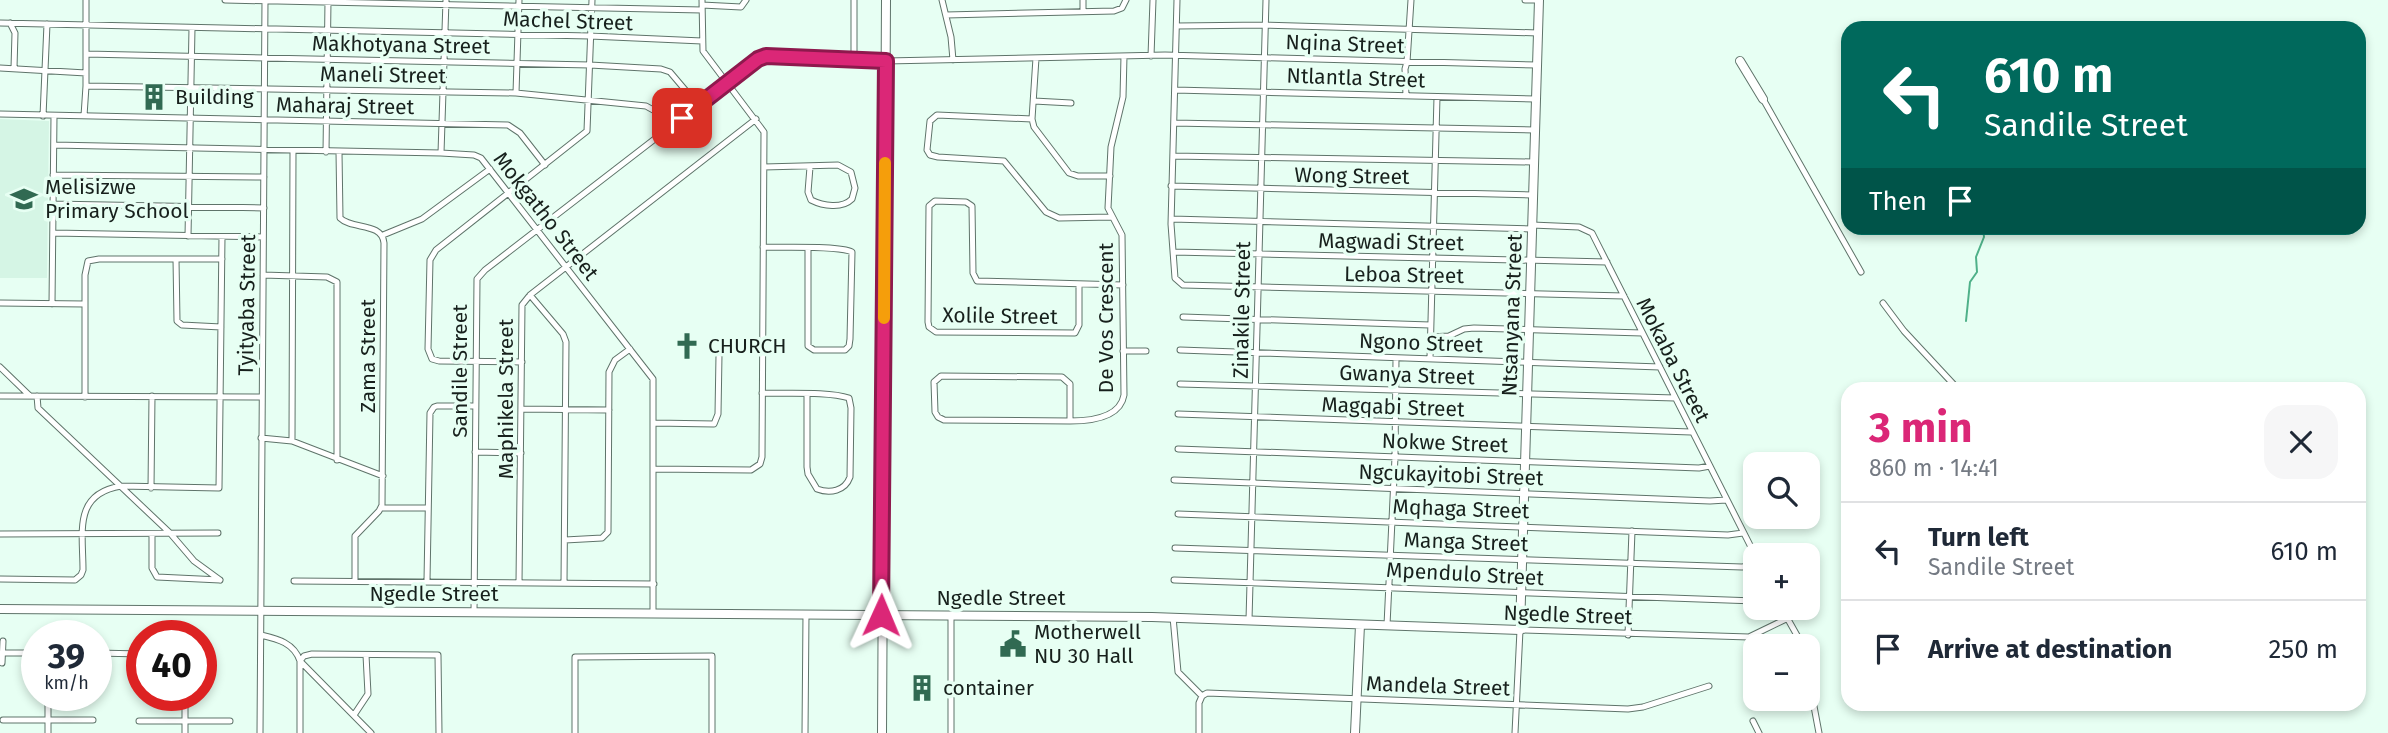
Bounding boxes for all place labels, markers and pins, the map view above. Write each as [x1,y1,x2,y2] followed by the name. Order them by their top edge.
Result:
[139,82,169,112] building icon: Building
[175,84,254,110] place label: Building
[652,88,712,148] pin
[45,174,189,224] place label: Melisizwe Primary School
[9,184,39,214] school or university icon: Melisizwe Primary School
[672,331,702,361] church icon: CHURCH
[708,333,787,359] place label: CHURCH
[1034,619,1141,669] place label: Motherwell NU 30 Hall
[998,629,1028,659] public building icon: Motherwell NU 30 Hall
[907,673,937,703] building icon: container
[943,675,1034,701] place label: container

